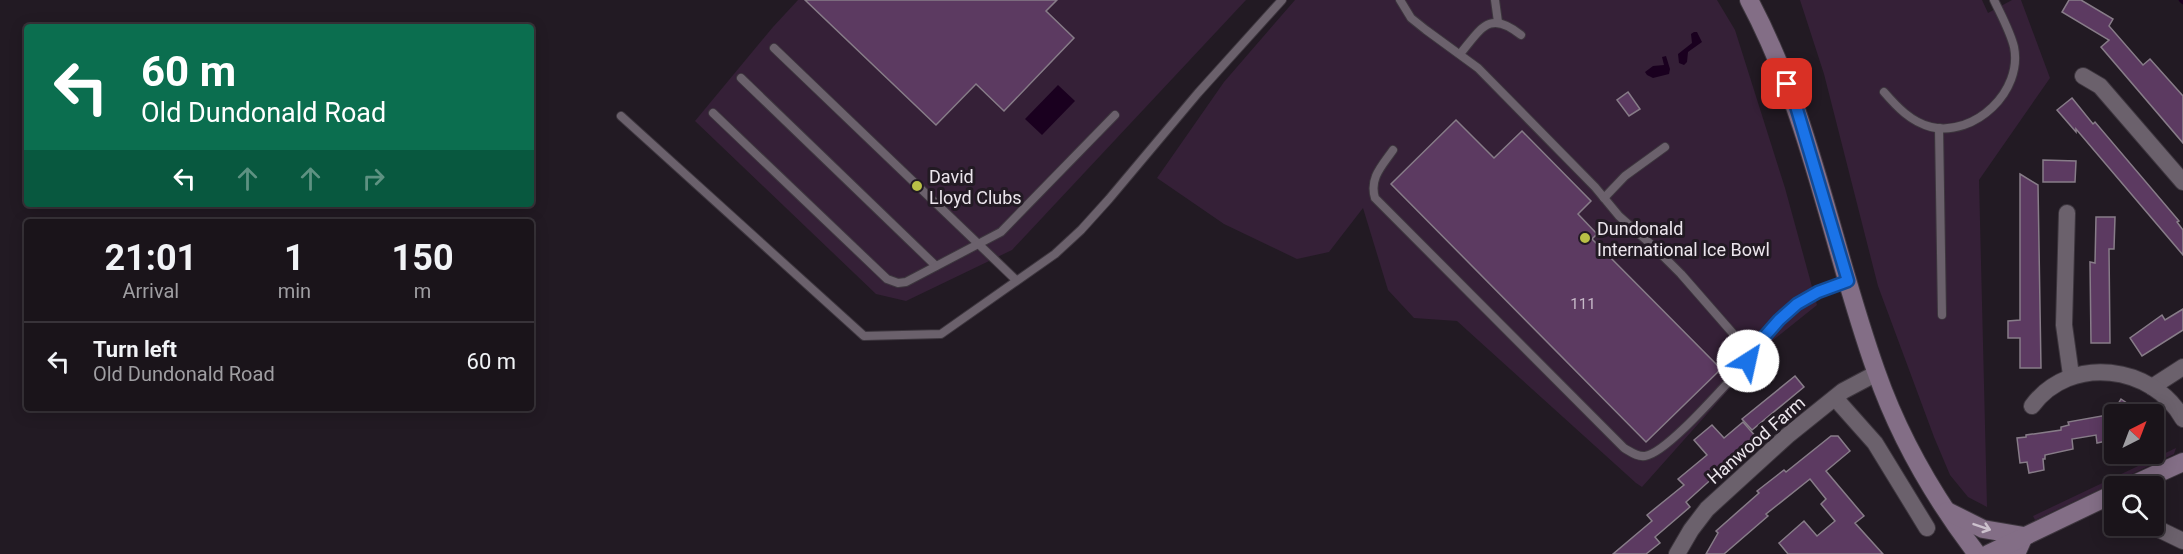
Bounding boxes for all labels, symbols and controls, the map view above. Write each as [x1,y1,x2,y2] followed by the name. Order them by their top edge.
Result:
[141,47,236,96] text: 60 m
[42,48,120,126] icon: left
[1761,58,1812,109] pin
[1770,67,1803,100] icon: arrive
[141,97,386,129] text: Old Dundonald Road
[168,162,201,195] icon: left
[231,162,264,195] icon: ahead
[294,162,327,195] icon: ahead
[357,162,390,195] icon: right
[929,166,1022,208] place label: David Lloyd Clubs
[910,179,924,193] marker: David Lloyd Clubs
[1597,218,1770,260] place label: Dundonald International Ice Bowl
[1578,231,1592,245] marker: Dundonald International Ice Bowl
[104,237,197,279] text: 21:01
[284,237,305,279] text: 1
[392,237,454,279] text: 150
[122,279,179,303] text: Arrival
[278,279,311,303] text: min
[414,279,431,303] text: m
[1570,295,1596,313] house number: 111
[1716,329,1780,393] position arrow
[93,337,177,362] text: Turn left
[42,345,75,378] icon: left
[467,349,516,374] text: 60 m
[93,362,275,386] text: Old Dundonald Road
[1703,392,1809,488] street label: Hanwood Farm
[2104,404,2164,464] north arrow
[2104,404,2164,536] map controls
[2104,476,2164,536] button: search
[1972,523,1991,534] one-way arrow

